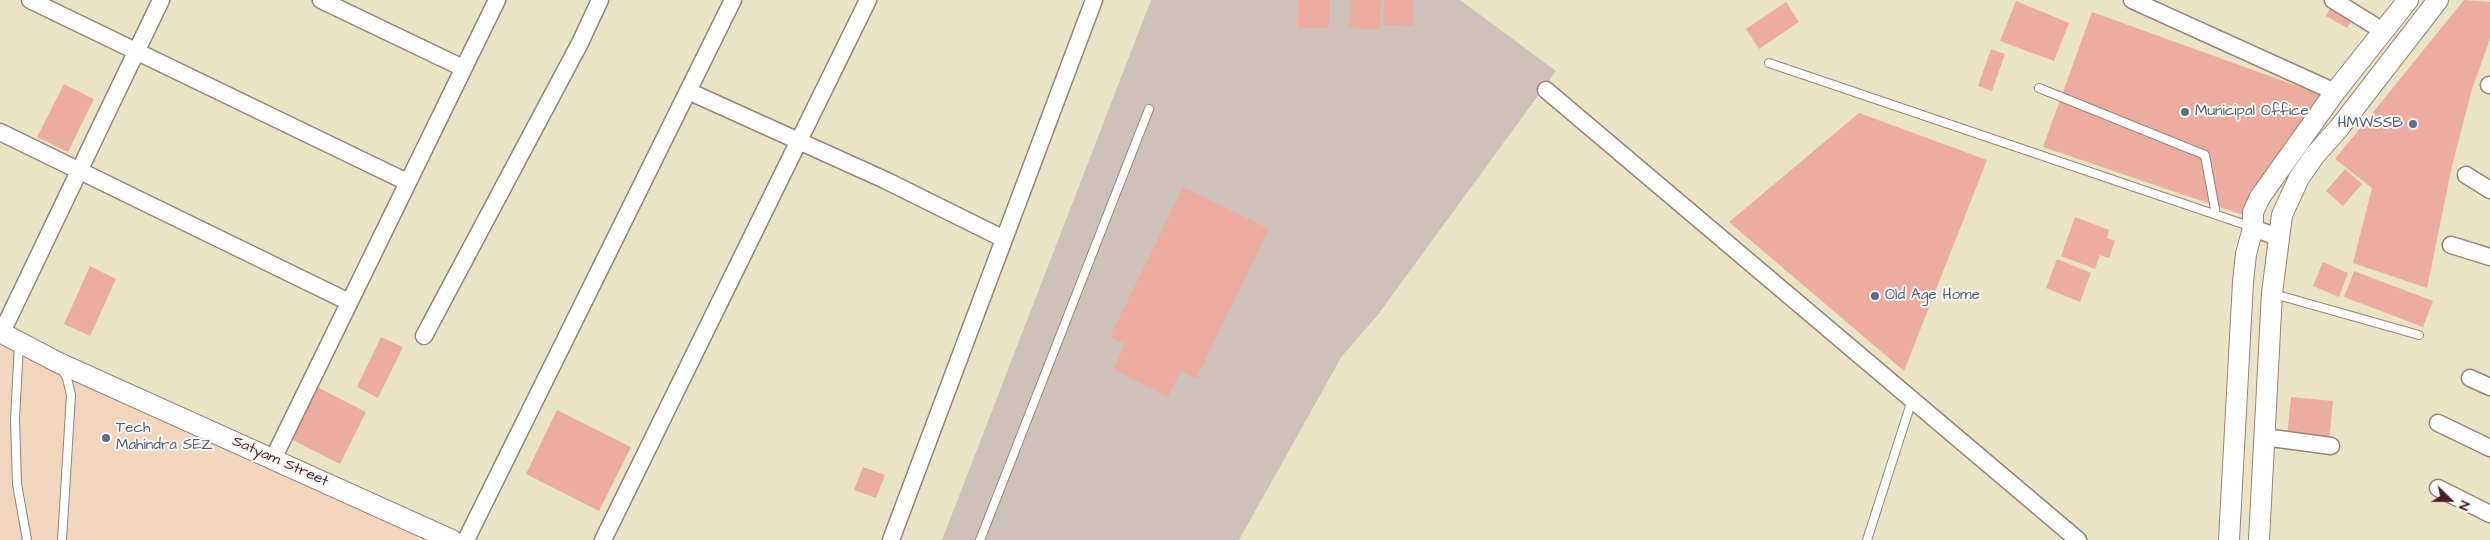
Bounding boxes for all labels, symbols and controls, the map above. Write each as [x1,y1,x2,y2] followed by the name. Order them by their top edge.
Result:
[2195,103,2309,121] place label: Municipal Office
[2179,106,2191,118] marker: Municipal Office
[2337,115,2403,133] place label: HMWSSB
[2407,118,2419,130] marker: HMWSSB
[1885,287,1980,305] place label: Old Age Home
[1869,290,1881,302] marker: Old Age Home
[116,420,213,455] place label: Tech Mahindra SEZ
[100,432,112,444] marker: Tech Mahindra SEZ
[229,433,331,491] street label: Satyam Street
[2425,475,2475,525] north arrow
[2453,498,2475,513] text: N

